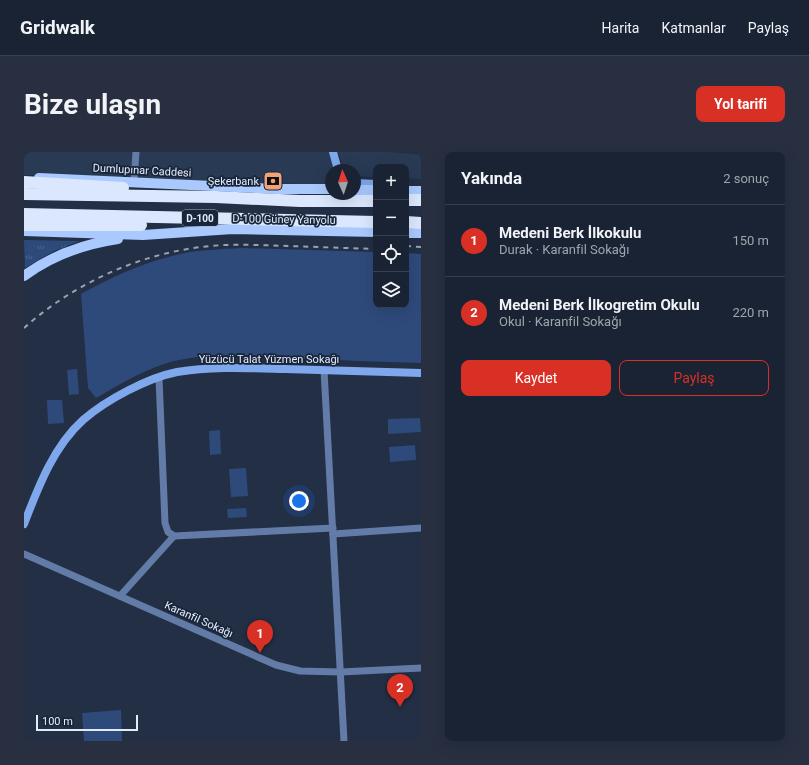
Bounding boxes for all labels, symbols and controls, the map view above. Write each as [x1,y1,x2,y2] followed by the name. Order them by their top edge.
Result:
[20,16,95,39] text: Gridwalk
[602,20,639,36] text: Harita
[661,20,726,36] text: Katmanlar
[748,20,789,36] text: Paylaş
[696,86,785,122] button: Yol tarifi
[24,88,161,121] text: Bize ulaşın
[92,161,192,180] street label: Dumlupınar Caddesi
[325,164,361,200] north arrow
[373,164,409,308] map controls
[373,164,409,200] button: +
[461,168,522,188] text: Yakında
[262,170,284,192] bank icon: Şekerbank
[723,171,769,186] text: 2 sonuç
[208,175,259,188] place label: Şekerbank
[373,200,409,236] button: −
[182,210,218,226] road number: D-100
[232,212,336,227] street label: D-100 Güney Yanyolu
[499,224,641,242] text: Medeni Berk İlkokulu
[470,233,478,248] text: 1
[732,233,769,248] text: 150 m
[373,236,409,272] button: locate
[499,242,629,257] text: Durak · Karanfil Sokağı
[373,272,409,308] button: layers
[499,296,700,314] text: Medeni Berk İlkogretim Okulu
[470,305,478,320] text: 2
[732,305,769,320] text: 220 m
[499,314,622,329] text: Okul · Karanfil Sokağı
[199,353,339,366] street label: Yüzücü Talat Yüzmen Sokağı
[461,360,611,396] button: Kaydet
[619,360,769,396] button: Paylaş
[289,491,309,511] your location
[163,599,235,640] street label: Karanfil Sokağı
[247,620,273,653] pin: 1
[387,674,413,707] pin: 2
[36,713,138,732] scale bar
[42,715,73,728] text: 100 m

